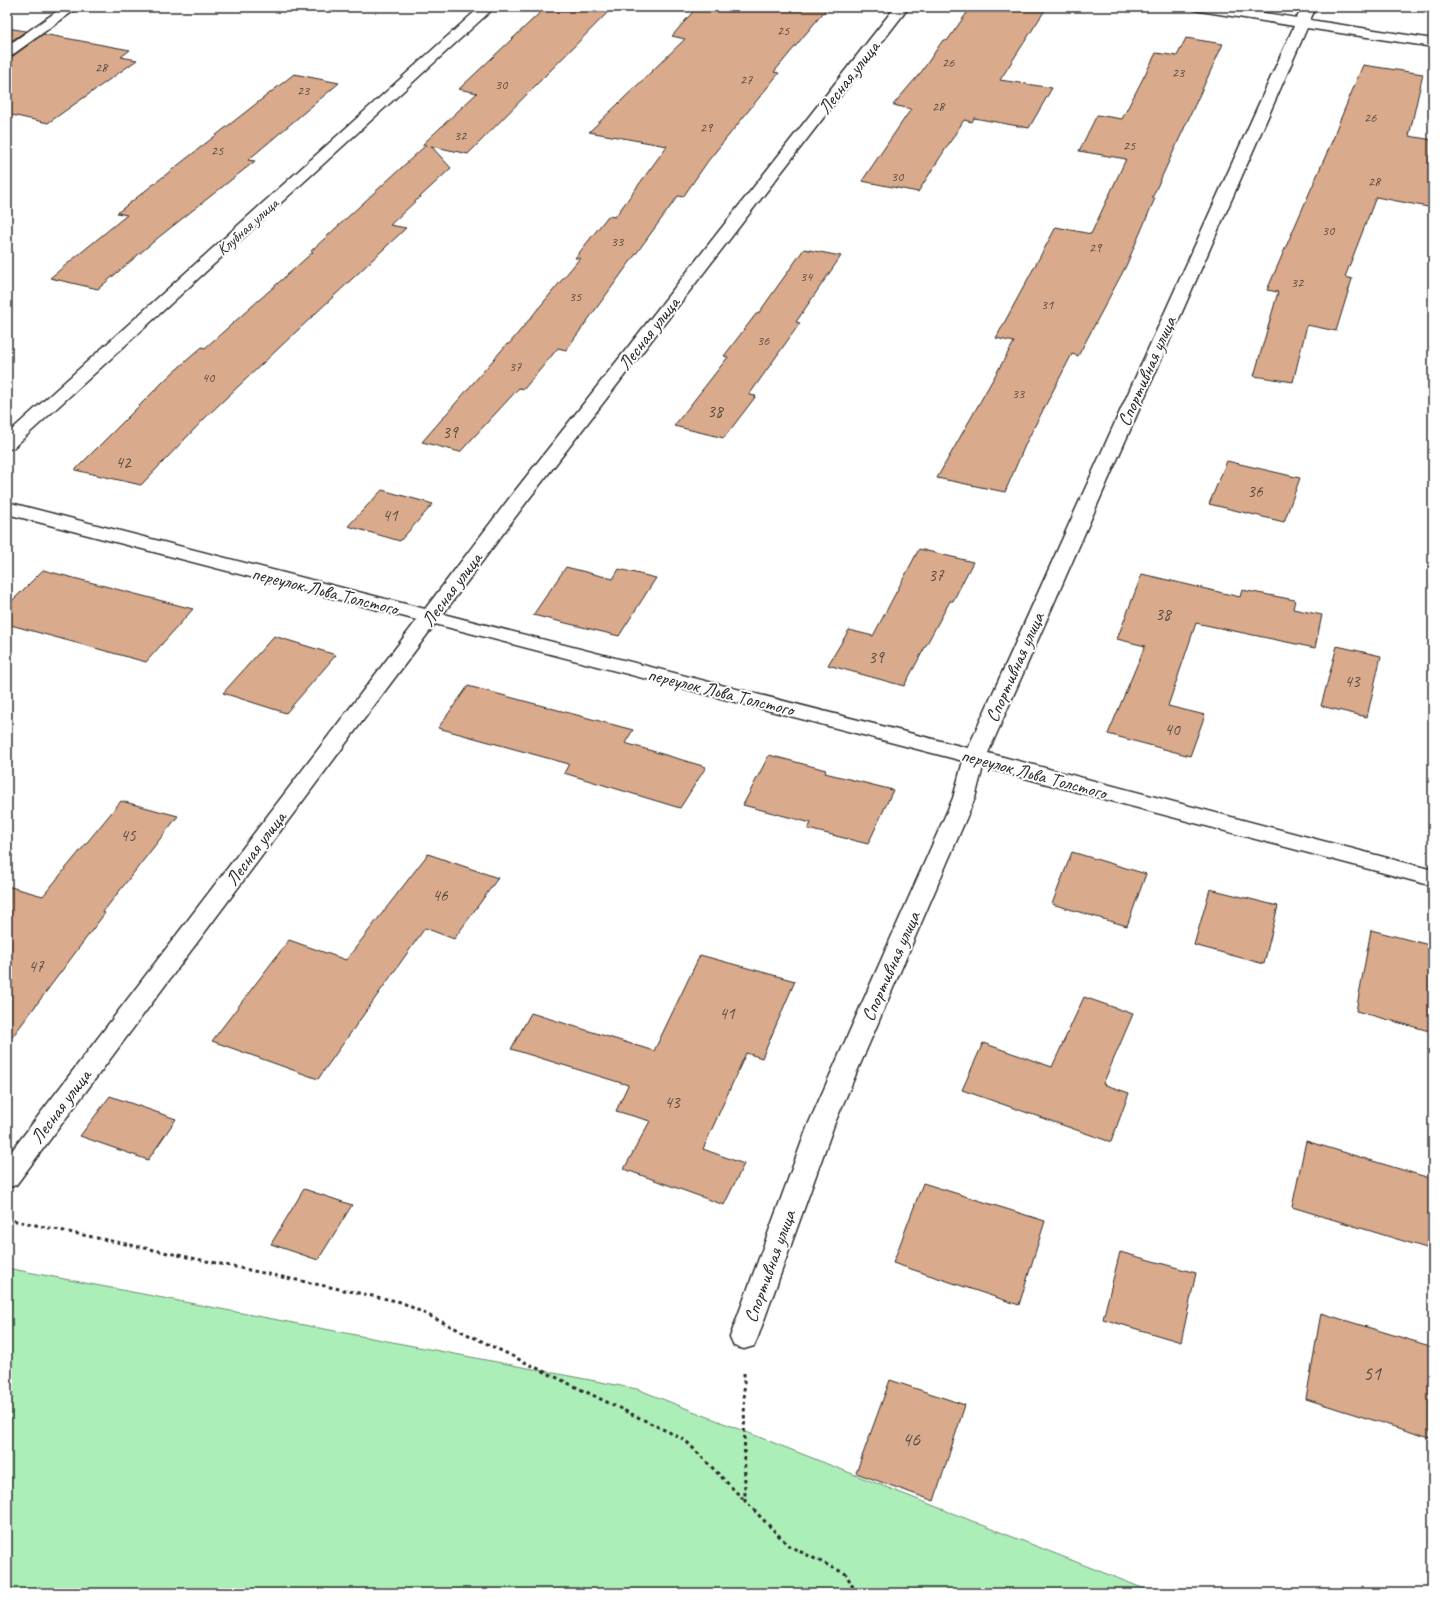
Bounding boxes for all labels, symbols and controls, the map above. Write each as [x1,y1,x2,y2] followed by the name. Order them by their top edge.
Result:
[777,22,790,39] house number: 25
[813,34,886,119] street label: Лесная улица
[942,54,955,71] house number: 26
[95,59,109,76] house number: 28
[1172,64,1186,81] house number: 23
[740,71,753,88] house number: 27
[495,76,509,93] house number: 30
[297,82,311,99] house number: 23
[932,98,946,115] house number: 28
[1364,109,1377,126] house number: 26
[700,119,714,136] house number: 29
[454,127,468,144] house number: 32
[1123,137,1136,154] house number: 25
[211,142,224,159] house number: 25
[891,168,905,185] house number: 30
[1368,173,1382,190] house number: 28
[213,193,284,260] street label: Клубная улица
[1322,222,1336,239] house number: 30
[611,233,625,250] house number: 33
[1089,239,1103,256] house number: 29
[800,268,814,285] house number: 34
[1291,274,1305,291] house number: 32
[569,288,582,305] house number: 35
[613,290,686,375] street label: Лесная улица
[1041,296,1054,313] house number: 31
[1112,311,1182,430] street label: Спортивная улица
[757,332,770,349] house number: 36
[509,358,522,375] house number: 37
[202,369,216,386] house number: 40
[1012,385,1026,402] house number: 33
[707,401,725,422] house number: 38
[442,422,459,443] house number: 39
[115,452,132,473] house number: 42
[1247,481,1264,502] house number: 36
[382,505,399,526] house number: 41
[416,546,489,632] street label: Лесная улица
[249,561,403,621] street label: переулок Льва Толстого
[928,565,945,586] house number: 37
[1155,604,1173,625] house number: 38
[980,607,1050,726] street label: Спортивная улица
[868,647,885,668] house number: 39
[645,662,799,722] street label: переулок Льва Толстого
[1344,671,1361,692] house number: 43
[1164,719,1181,740] house number: 40
[958,743,1111,806] street label: переулок Льва Толстого
[220,805,293,891] street label: Лесная улица
[120,825,137,846] house number: 45
[432,885,449,906] house number: 46
[856,906,926,1025] street label: Спортивная улица
[28,956,45,977] house number: 47
[719,1003,736,1024] house number: 41
[25,1063,98,1149] street label: Лесная улица
[664,1092,681,1113] house number: 43
[739,1205,802,1326] street label: Спортивная улица
[1363,1361,1382,1386] house number: 51
[902,1427,921,1452] house number: 46

